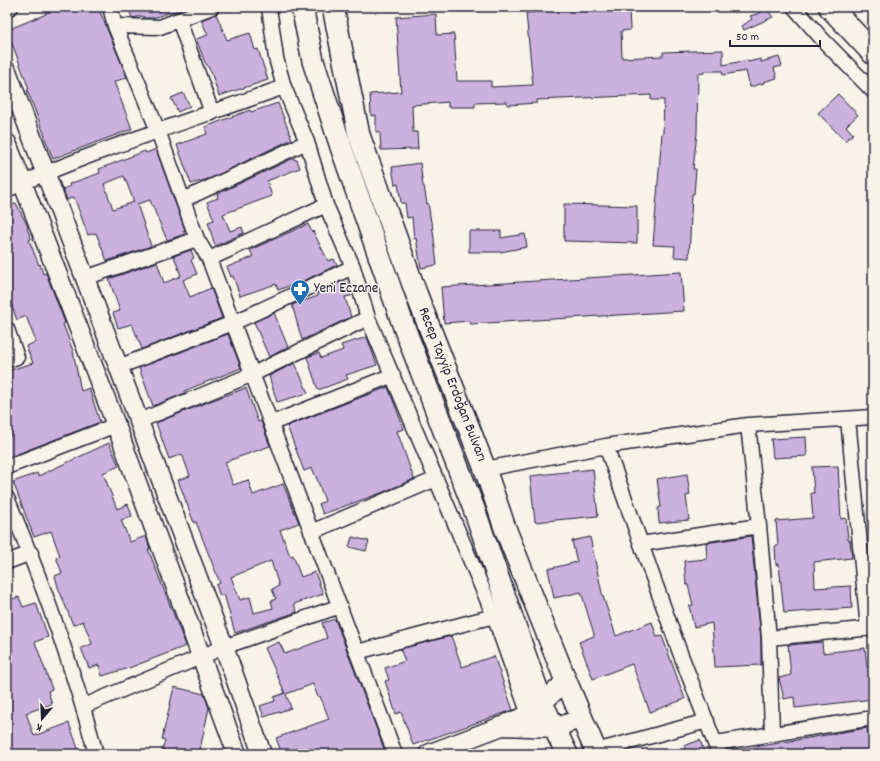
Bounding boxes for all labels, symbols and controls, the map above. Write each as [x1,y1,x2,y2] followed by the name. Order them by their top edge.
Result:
[730,22,820,48] scale bar
[736,29,759,46] text: 50 m
[289,278,311,306] pharmacy icon: Yeni Eczane
[314,278,379,300] place label: Yeni Eczane
[412,304,492,465] street label: Recep Tayyip Erdoğan Bulvarı
[22,699,62,739] north arrow
[34,718,44,735] text: K

